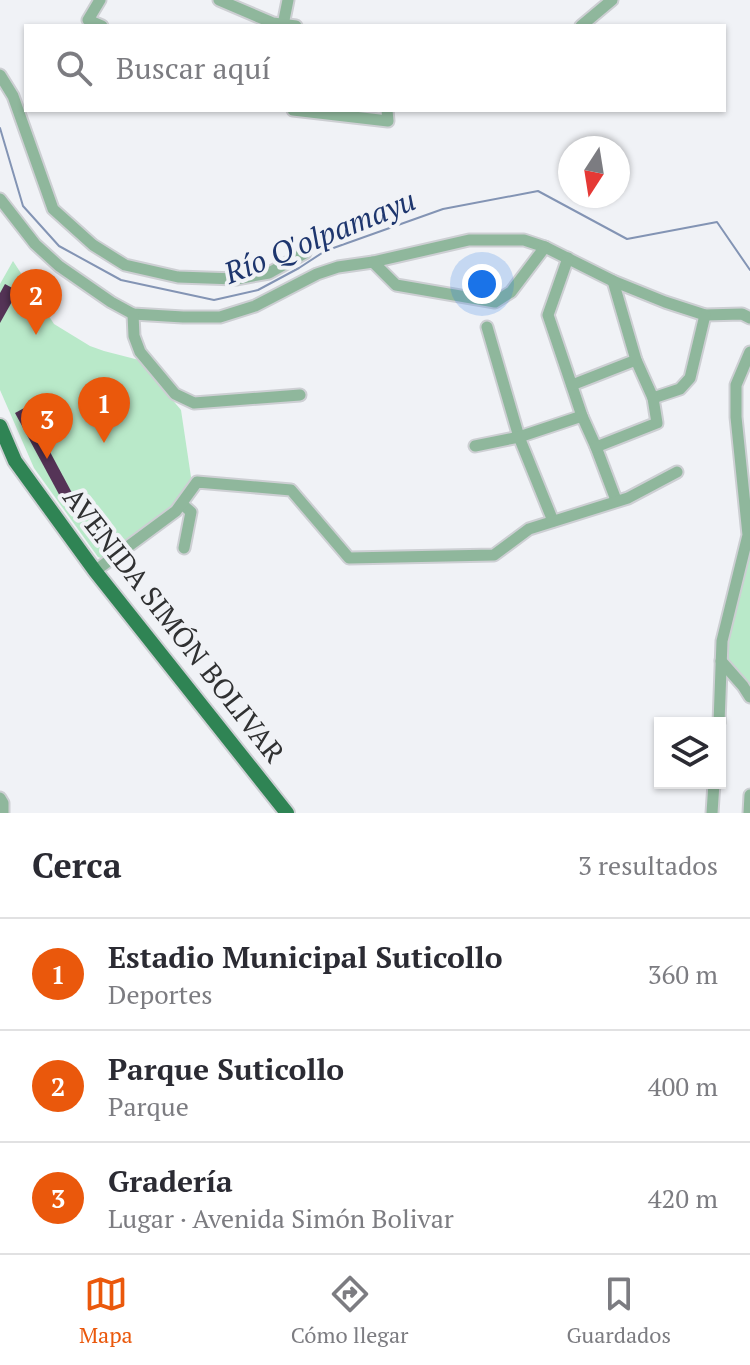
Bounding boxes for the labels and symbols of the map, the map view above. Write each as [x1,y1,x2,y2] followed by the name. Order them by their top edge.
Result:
[558,136,630,208] north arrow
[217,179,421,293] water label: Río Q'olpamayu
[462,264,502,304] your location
[10,269,62,335] pin: 2
[78,377,130,443] pin: 1
[21,393,73,459] pin: 3
[55,480,294,770] street label: AVENIDA SIMÓN BOLIVAR

